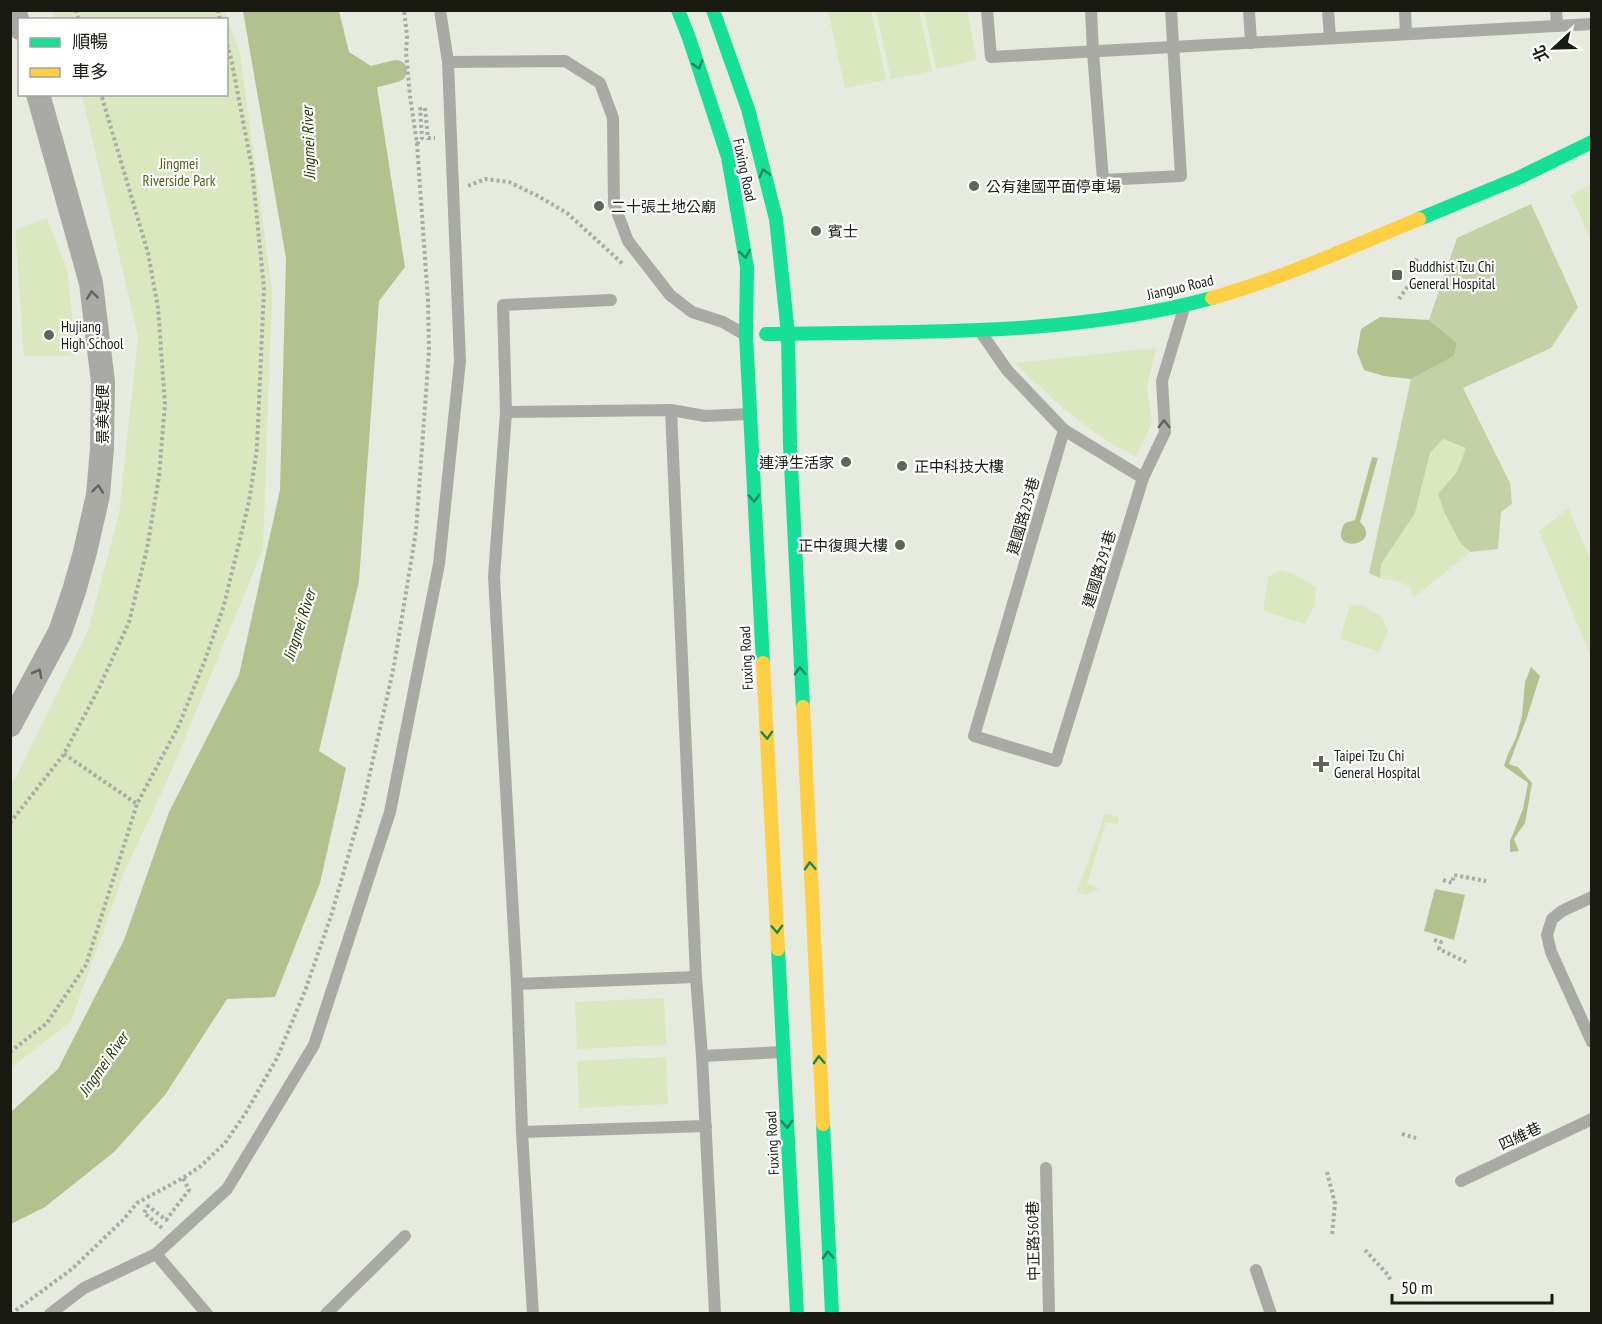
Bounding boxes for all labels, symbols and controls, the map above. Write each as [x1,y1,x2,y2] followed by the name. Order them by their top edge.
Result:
[18,18,228,96] legend
[1524,18,1584,78] north arrow
[72,30,108,53] text: 順暢
[1528,42,1552,65] text: 北
[691,59,704,70] one-way arrow
[72,60,108,83] text: 車多
[297,103,319,181] water label: Jingmei River
[729,137,761,203] street label: Fuxing Road
[142,154,216,190] park label: Jingmei Riverside Park
[759,168,772,178] one-way arrow
[986,177,1121,196] place label: 公有建國平面停車場
[967,179,981,193] marker: 公有建國平面停車場
[611,197,716,216] place label: 二十張土地公廟
[592,199,606,213] marker: 二十張土地公廟
[828,222,858,241] place label: 賓士
[809,224,823,238] marker: 賓士
[738,249,750,259] one-way arrow
[1409,257,1496,293] place label: Buddhist Tzu Chi General Hospital
[1390,268,1404,282] marker: Buddhist Tzu Chi General Hospital
[1144,270,1215,304] street label: Jianguo Road
[87,290,99,299] one-way arrow
[61,317,124,353] place label: Hujiang High School
[42,328,56,342] marker: Hujiang High School
[93,384,112,444] street label: 景美堤便
[1158,420,1170,429] one-way arrow
[759,453,834,472] place label: 連淨生活家
[839,455,853,469] marker: 連淨生活家
[914,457,1004,476] place label: 正中科技大樓
[895,459,909,473] marker: 正中科技大樓
[1003,475,1043,557] street label: 建國路293巷
[91,484,104,493] one-way arrow
[748,493,761,502] one-way arrow
[1078,528,1120,610] street label: 建國路291巷
[798,536,888,555] place label: 正中復興大樓
[893,538,907,552] marker: 正中復興大樓
[278,584,321,664] water label: Jingmei River
[735,626,757,690] street label: Fuxing Road
[794,666,807,675] one-way arrow
[31,669,42,679] one-way arrow
[760,730,773,739] one-way arrow
[1334,746,1421,782] place label: Taipei Tzu Chi General Hospital
[1312,755,1330,773] marker: Taipei Tzu Chi General Hospital
[803,861,816,870] one-way arrow
[771,925,784,934] one-way arrow
[73,1026,134,1101] water label: Jingmei River
[813,1056,826,1065] one-way arrow
[761,1111,783,1175] street label: Fuxing Road
[1496,1118,1544,1154] street label: 四維巷
[781,1119,794,1128] one-way arrow
[1023,1201,1043,1281] street label: 中正路560巷
[822,1251,835,1260] one-way arrow
[1392,1267,1552,1305] scale bar
[1401,1276,1433,1299] text: 50 m

